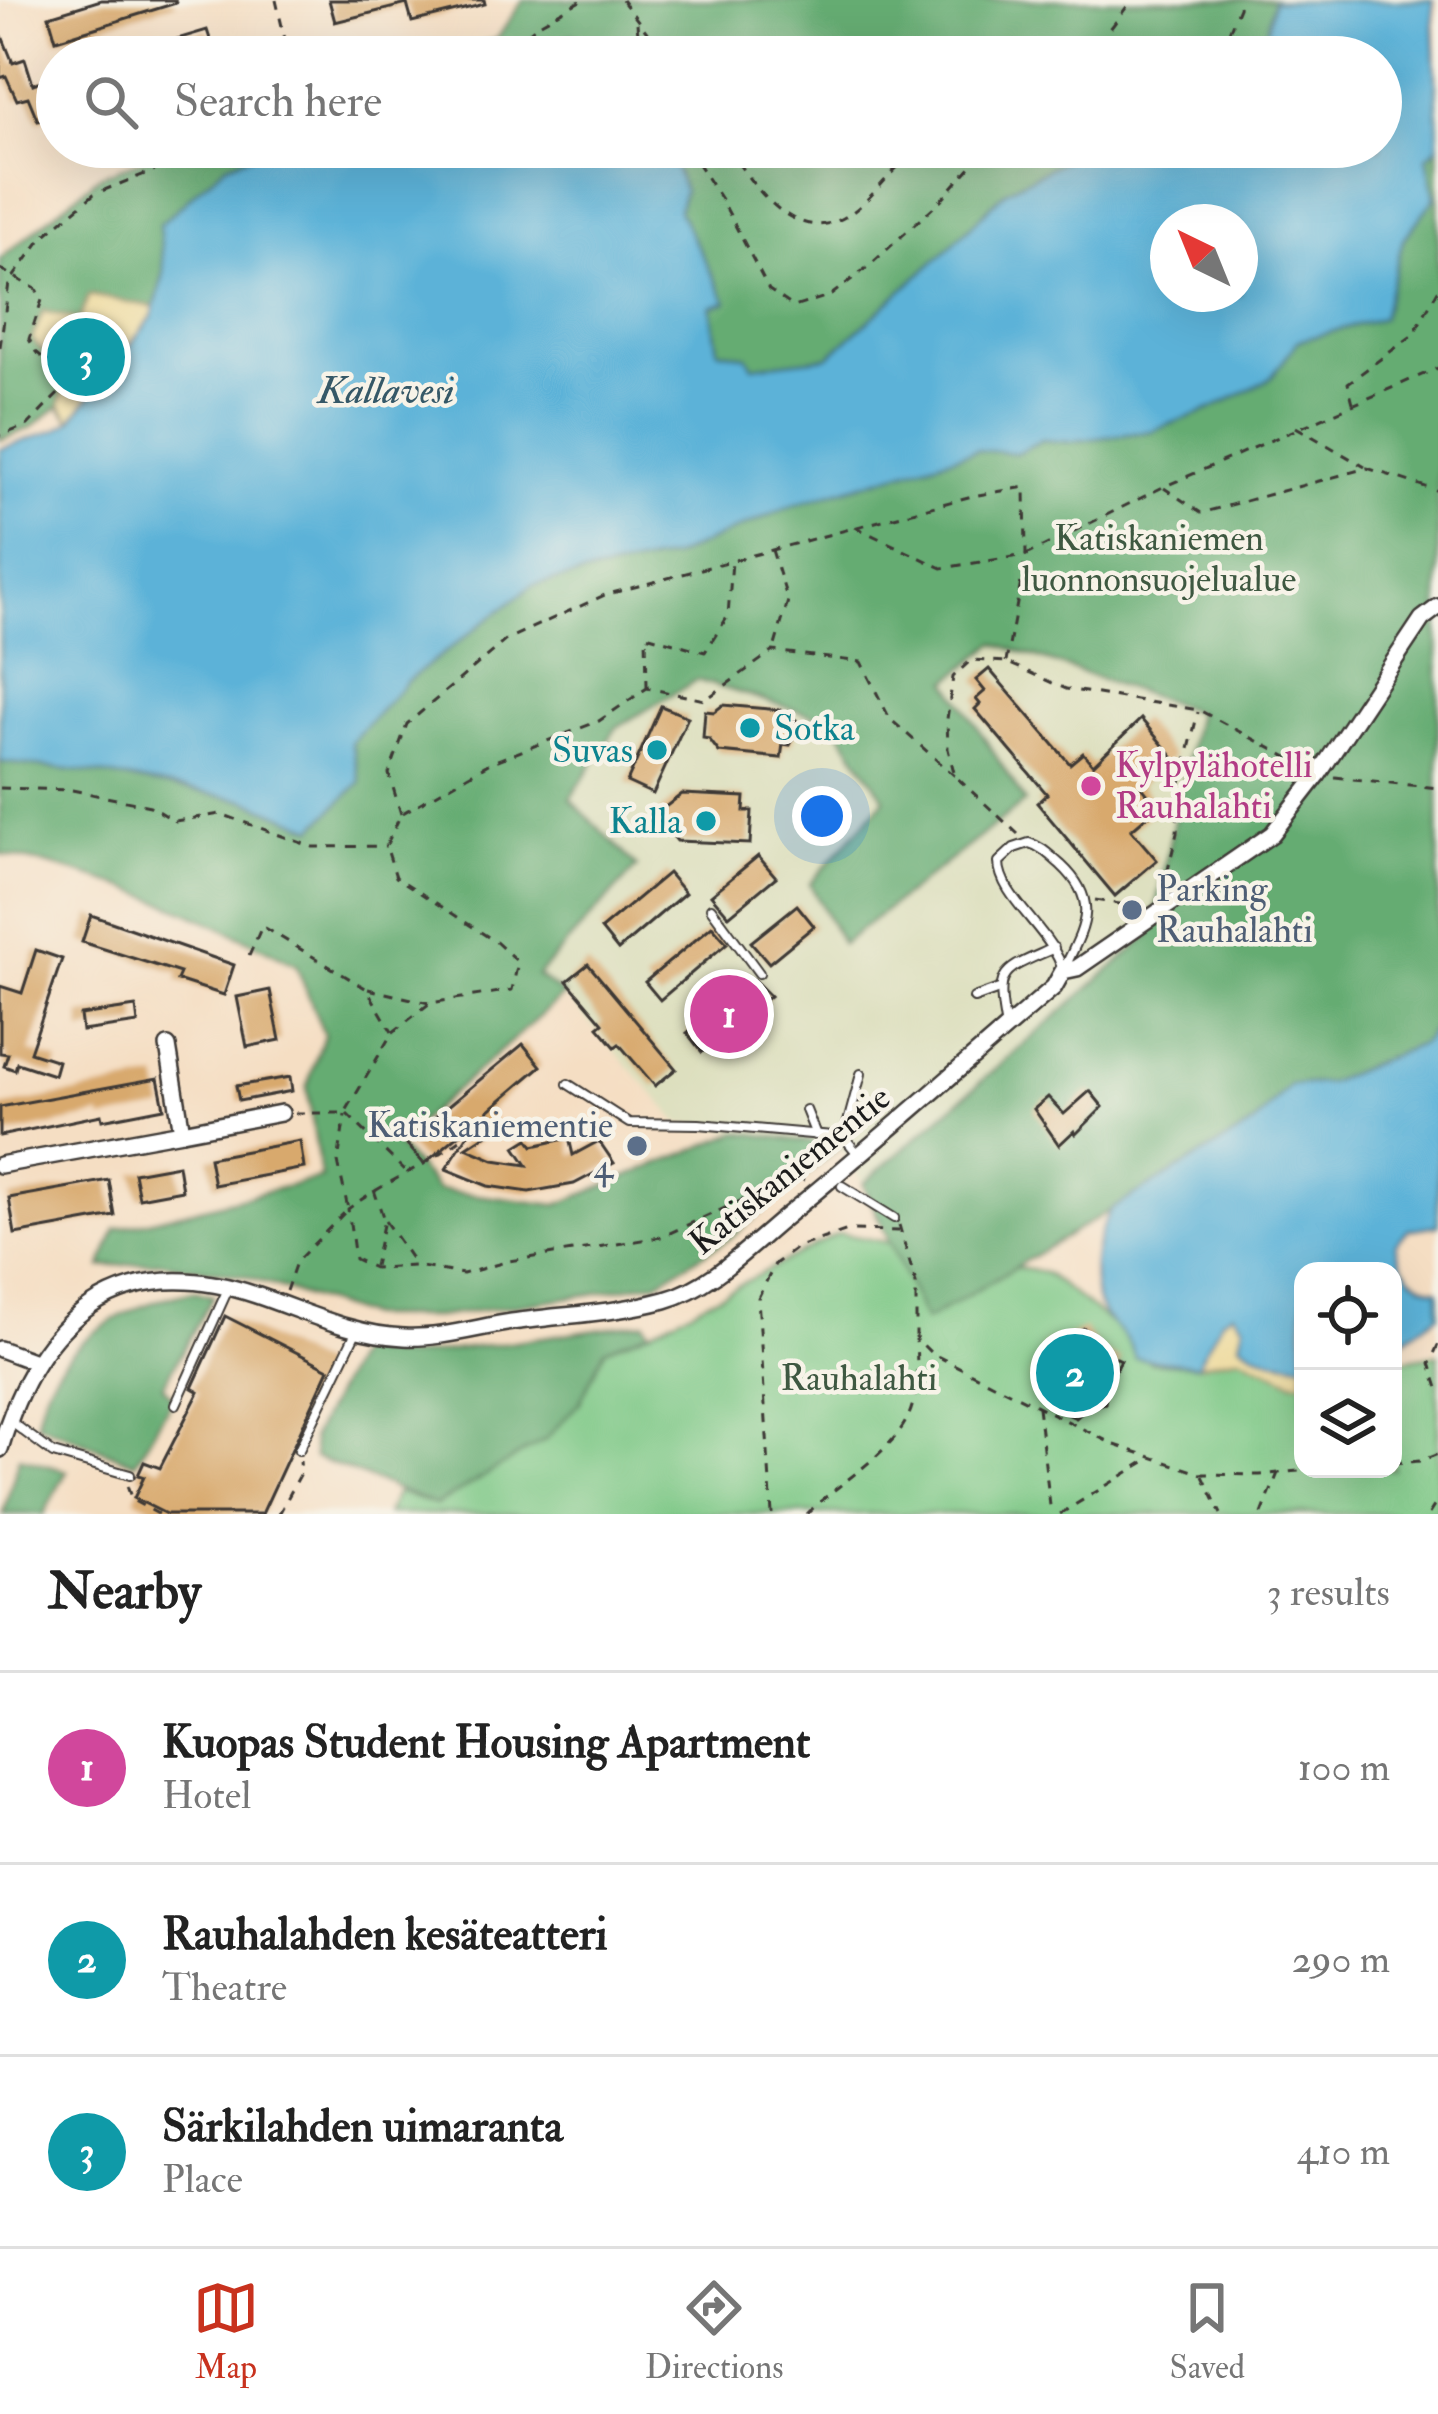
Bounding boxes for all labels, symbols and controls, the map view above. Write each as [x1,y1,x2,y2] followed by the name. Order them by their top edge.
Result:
[36,36,1402,168] search box
[78,69,144,135] icon: search
[174,74,382,130] text: Search here
[1150,204,1258,312] north arrow
[47,312,125,402] pin: 3
[316,366,454,415] water label: Kallavesi
[1022,516,1296,602] park label: Katiskaniemen luonnonsuojelualue
[774,706,856,751] place label: Sotka
[737,715,763,741] marker: Sotka
[552,728,633,773] place label: Suvas
[644,737,670,763] marker: Suvas
[1115,743,1312,829] place label: Kylpylähotelli Rauhalahti
[1078,773,1104,799] marker: Kylpylähotelli Rauhalahti
[792,786,852,846] your location
[609,799,683,844] place label: Kalla
[693,808,719,834] marker: Kalla
[1156,867,1313,953] place label: Parking Rauhalahti
[1119,897,1145,923] marker: Parking Rauhalahti
[690,969,768,1059] pin: 1
[680,1075,900,1265] street label: Katiskaniementie
[367,1103,615,1189] place label: Katiskaniementie 4
[624,1133,650,1159] marker: Katiskaniementie 4
[1294,1262,1402,1478] map controls
[1294,1262,1402,1370] button: locate
[1036,1328,1114,1418] pin: 2
[781,1356,937,1401] park label: Rauhalahti
[1294,1370,1402,1478] button: layers
[48,1560,201,1624] text: Nearby
[1267,1568,1390,1617] text: 3 results
[162,1715,810,1771] text: Kuopas Student Housing Apartment
[80,1743,94,1792] text: 1
[1298,1743,1390,1792] text: 100 m
[162,1771,251,1820] text: Hotel
[162,1907,608,1963] text: Rauhalahden kesäteatteri
[77,1935,97,1984] text: 2
[1292,1935,1390,1984] text: 290 m
[162,1963,287,2012] text: Theatre
[162,2099,563,2155] text: Särkilahden uimaranta
[80,2127,94,2176] text: 3
[1297,2127,1390,2176] text: 410 m
[162,2155,243,2204] text: Place
[193,2275,259,2388] tab: Map
[645,2275,784,2388] tab: Directions
[1170,2275,1245,2388] tab: Saved

